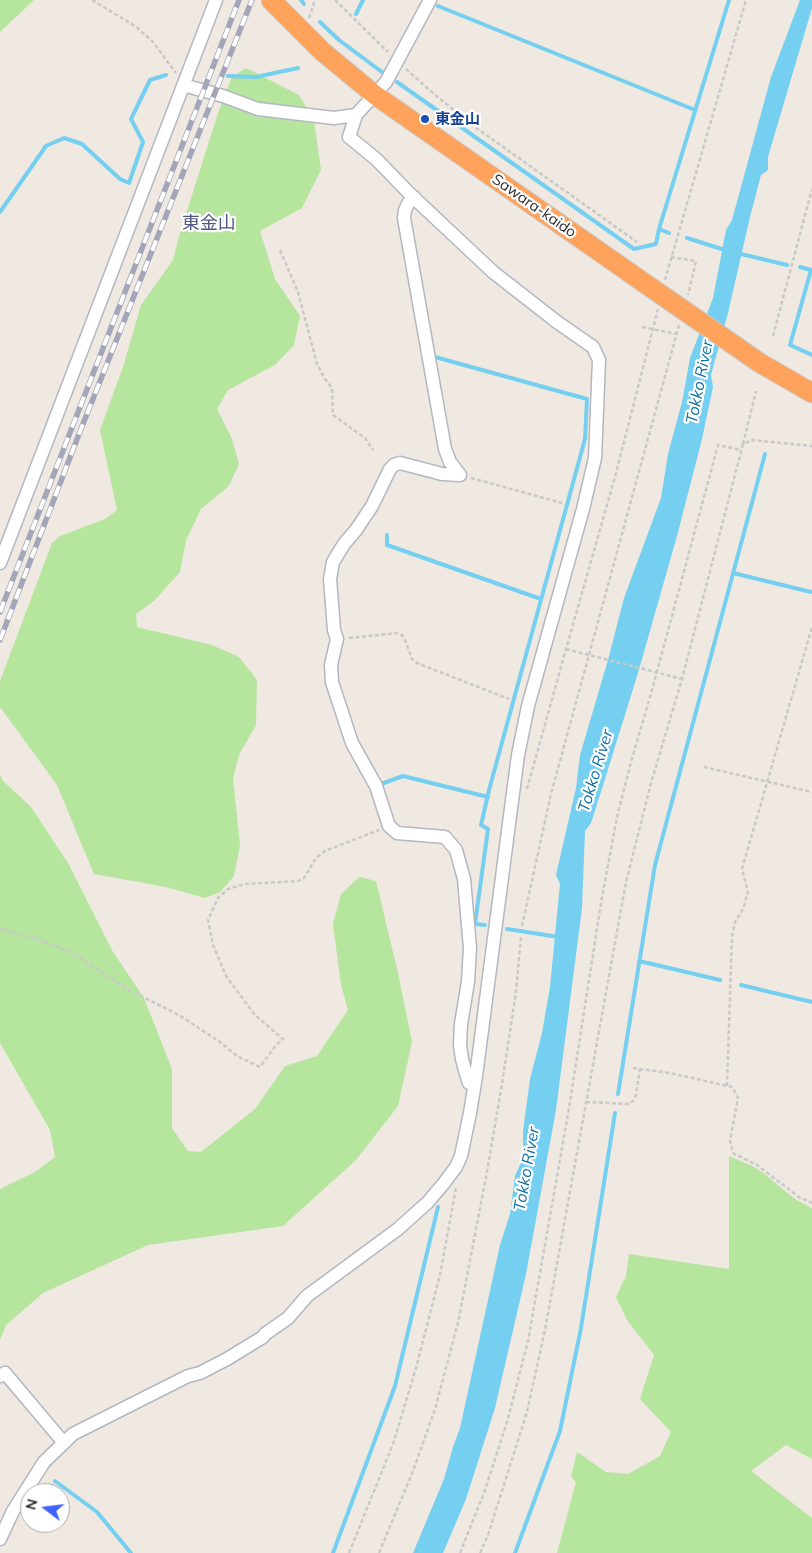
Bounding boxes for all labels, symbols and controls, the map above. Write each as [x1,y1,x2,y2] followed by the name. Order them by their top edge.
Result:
[435,110,480,128] place label: 東金山
[419,113,431,125] marker: 東金山
[488,170,580,242] street label: Sawara-kaido
[182,213,236,235] district label: 東金山
[682,338,718,426] water label: Tokko River
[574,728,618,814] water label: Tokko River
[510,1126,544,1212] water label: Tokko River
[20,1483,70,1533] north arrow
[21,1497,42,1512] text: N

